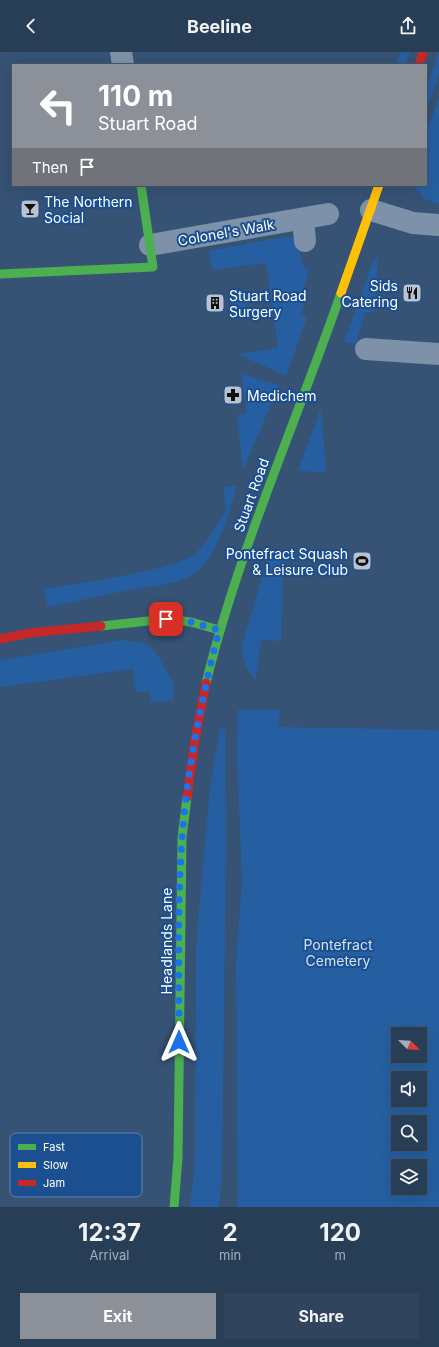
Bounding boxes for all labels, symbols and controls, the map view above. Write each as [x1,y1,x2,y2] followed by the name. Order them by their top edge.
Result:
[20,15,42,37] icon: back
[397,15,419,37] icon: share
[187,16,252,37] text: Beeline
[98,79,173,113] text: 110 m
[32,80,84,132] icon: left
[98,113,198,134] text: Stuart Road
[76,156,98,178] icon: arrive
[32,158,68,177] text: Then
[44,193,133,226] place label: The Northern Social
[19,198,41,220] bar icon: The Northern Social
[176,215,276,249] street label: Colonel's Walk
[342,277,398,310] place label: Sids Catering
[401,282,423,304] restaurant icon: Sids Catering
[229,287,306,320] place label: Stuart Road Surgery
[204,292,226,314] building icon: Stuart Road Surgery
[222,384,244,406] pharmacy icon: Medichem
[247,387,316,404] place label: Medichem
[230,456,272,534] street label: Stuart Road
[226,545,348,578] place label: Pontefract Squash & Leisure Club
[351,550,373,572] sports icon: Pontefract Squash & Leisure Club
[149,602,183,636] pin
[155,608,177,630] icon: arrive
[158,888,175,994] street label: Headlands Lane
[303,936,373,969] park label: Pontefract Cemetery
[158,1021,200,1063] position arrow
[391,1027,427,1063] north arrow
[391,1027,427,1195] map controls
[391,1071,427,1107] button: sound
[391,1115,427,1151] button: search
[10,1133,142,1197] legend
[43,1140,65,1154] text: Fast
[43,1158,68,1172] text: Slow
[391,1159,427,1195] button: layers
[43,1176,65,1190] text: Jam
[78,1218,141,1247] text: 12:37
[223,1218,238,1247] text: 2
[319,1218,361,1247] text: 120
[90,1247,130,1263] text: Arrival
[219,1247,241,1263] text: min
[334,1247,346,1263] text: m
[20,1293,216,1339] button: Exit
[224,1293,419,1339] button: Share

